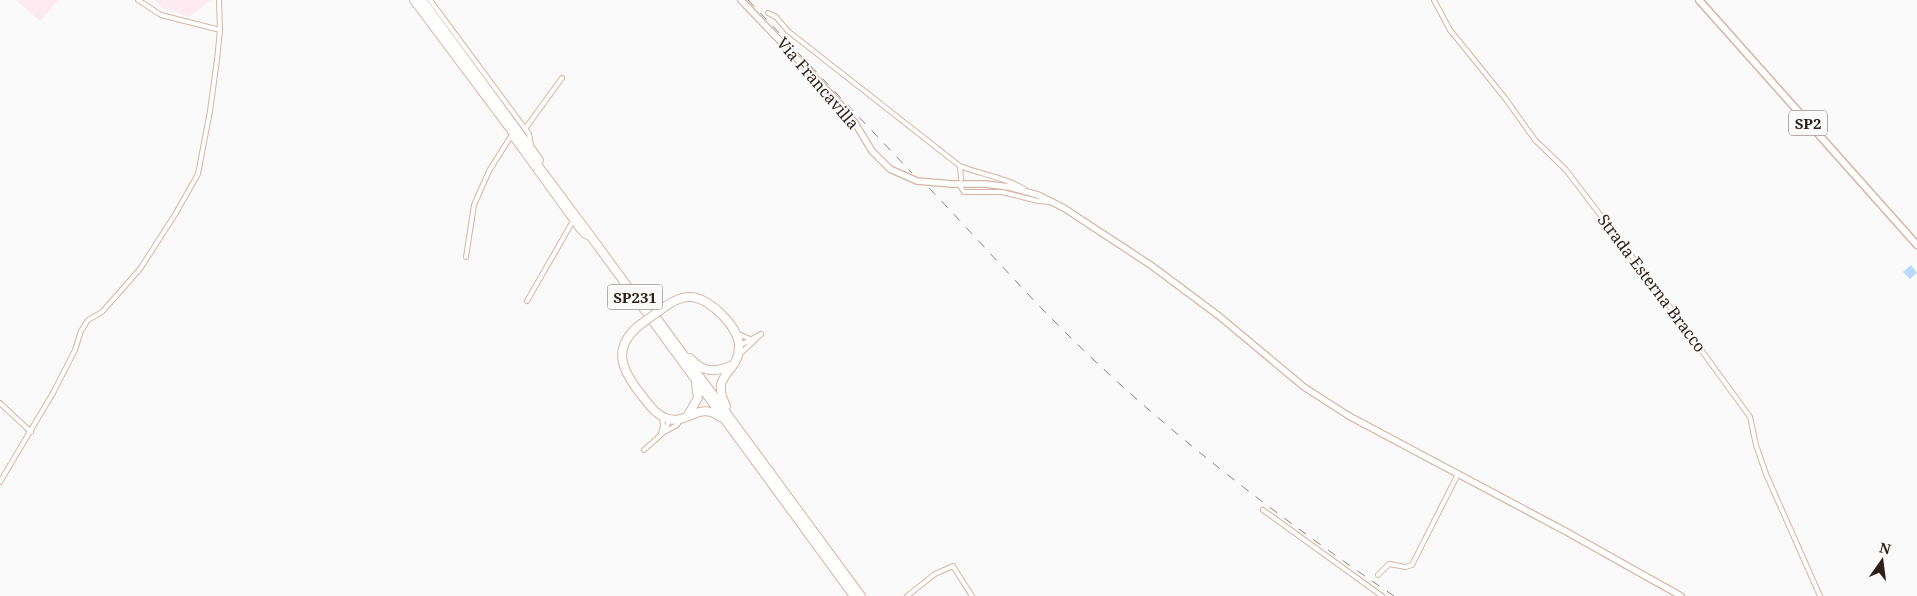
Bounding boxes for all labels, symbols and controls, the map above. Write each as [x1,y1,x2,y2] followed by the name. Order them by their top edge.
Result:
[772,32,864,134] street label: Via Francavilla
[1789,110,1827,136] road number: SP2
[1593,209,1711,357] street label: Strada Esterna Bracco
[608,284,662,310] road number: SP231
[1857,536,1907,586] north arrow
[1878,537,1893,558] text: N

